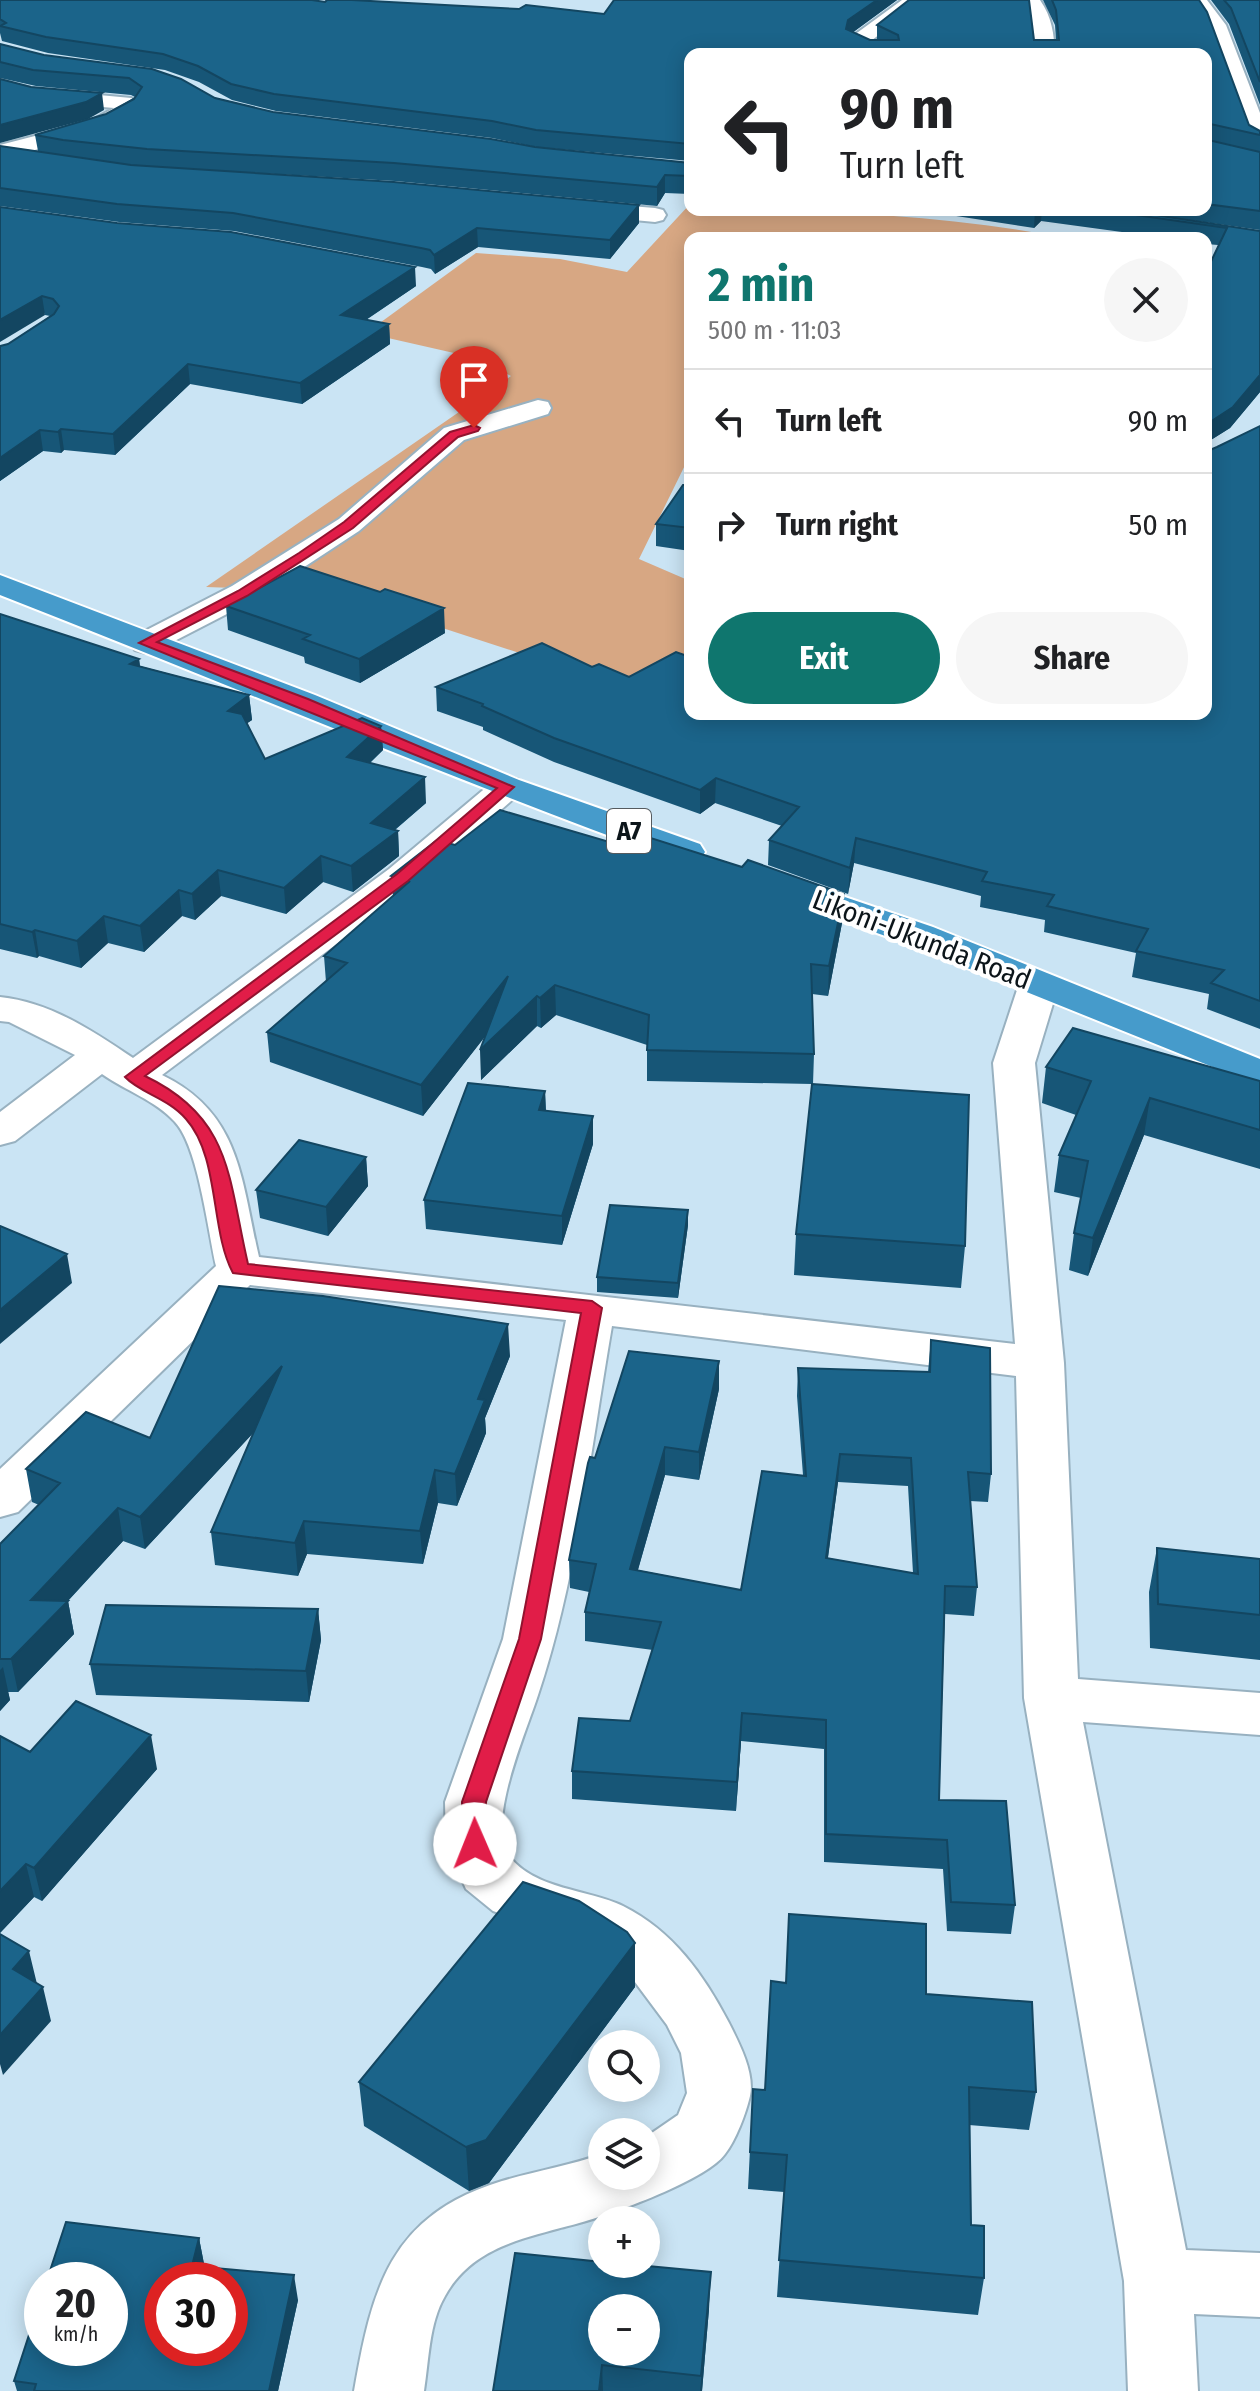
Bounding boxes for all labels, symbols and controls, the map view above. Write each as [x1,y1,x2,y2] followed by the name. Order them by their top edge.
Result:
[840,76,954,143] text: 90 m
[708,80,812,184] icon: left
[840,144,964,188] text: Turn left
[708,256,814,314] text: 2 min
[1104,258,1188,342] button: close
[708,315,841,346] text: 500 m · 11:03
[440,346,508,428] pin
[452,358,496,402] icon: arrive
[708,399,752,443] icon: left
[776,403,882,439] text: Turn left
[1128,403,1188,439] text: 90 m
[708,503,752,547] icon: right
[776,507,898,543] text: Turn right
[1128,507,1188,543] text: 50 m
[708,612,940,704] button: Exit
[956,612,1188,704] button: Share
[607,809,651,853] road number: A7
[808,883,1036,996] street label: Likoni-Ukunda Road
[433,1802,517,1886] position arrow
[588,2030,660,2366] map controls
[588,2030,660,2102] button: search
[588,2118,660,2190] button: layers
[588,2206,660,2278] button: +
[144,2262,248,2366] speed limit sign: 30
[56,2280,96,2328] text: 20
[588,2294,660,2366] button: −
[54,2322,98,2346] text: km/h

